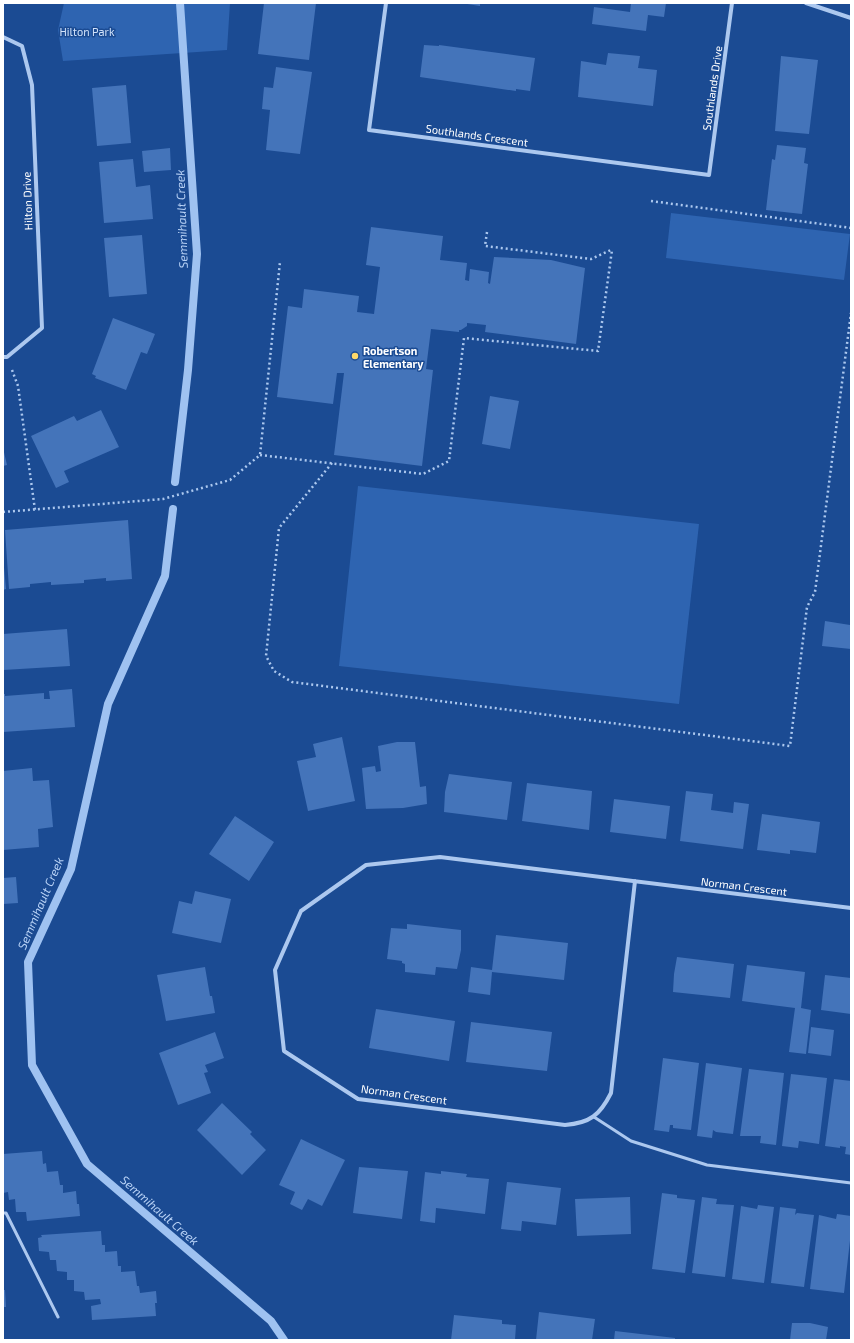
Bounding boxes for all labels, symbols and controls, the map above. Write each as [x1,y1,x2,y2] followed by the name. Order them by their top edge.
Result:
[59,25,115,38] park label: Hilton Park
[700,45,724,131] street label: Southlands Drive
[425,121,529,149] street label: Southlands Crescent
[172,169,190,269] water label: Semmihault Creek
[19,171,35,231] street label: Hilton Drive
[363,344,424,371] place label: Robertson Elementary
[350,351,360,361] marker: Robertson Elementary
[14,855,66,951] water label: Semmihault Creek
[700,874,788,898] street label: Norman Crescent
[360,1082,448,1106] street label: Norman Crescent
[118,1172,202,1248] water label: Semmihault Creek

